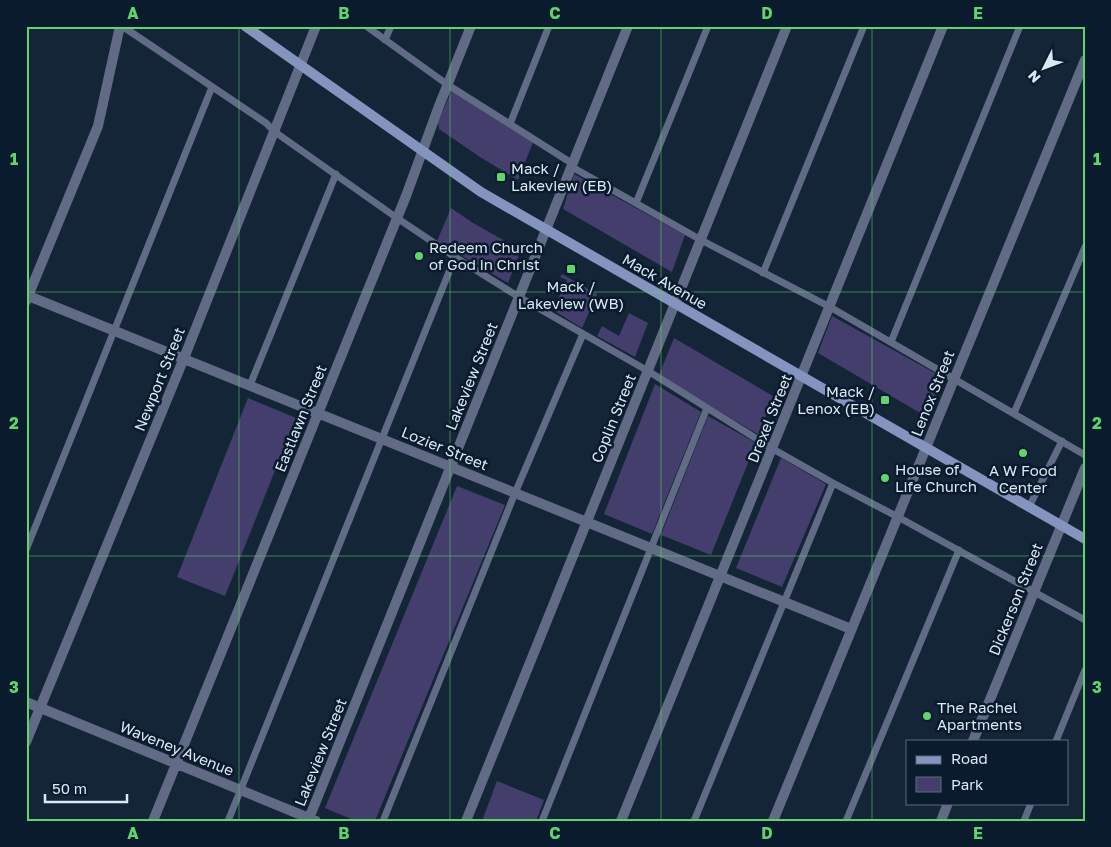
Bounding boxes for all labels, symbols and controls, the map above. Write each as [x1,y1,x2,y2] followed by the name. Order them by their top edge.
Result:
[127,3,139,23] text: A
[338,3,350,23] text: B
[549,3,561,23] text: C
[761,3,773,23] text: D
[973,3,983,23] text: E
[1018,42,1068,92] north arrow
[1024,67,1044,87] text: N
[10,149,18,169] text: 1
[1093,149,1101,169] text: 1
[511,159,612,194] place label: Mack / Lakeview (EB)
[495,171,507,183] marker: Mack / Lakeview (EB)
[429,238,543,273] place label: Redeem Church of God in Christ
[413,250,425,262] marker: Redeem Church of God in Christ
[619,250,711,313] street label: Mack Avenue
[565,263,577,275] marker: Mack / Lakeview (WB)
[518,277,624,312] place label: Mack / Lakeview (WB)
[441,319,501,433] street label: Lakeview Street
[130,324,188,434] street label: Newport Street
[907,347,957,439] street label: Lenox Street
[270,362,330,474] street label: Eastlawn Street
[587,371,639,465] street label: Coplin Street
[743,371,795,465] street label: Drexel Street
[797,382,875,417] place label: Mack / Lenox (EB)
[879,394,891,406] marker: Mack / Lenox (EB)
[9,413,19,433] text: 2
[1092,413,1102,433] text: 2
[399,422,491,474] street label: Lozier Street
[1017,447,1029,459] marker: A W Food Center
[895,460,977,495] place label: House of Life Church
[989,461,1057,496] place label: A W Food Center
[879,472,891,484] marker: House of Life Church
[984,540,1046,658] street label: Dickerson Street
[9,677,19,697] text: 3
[1092,677,1102,697] text: 3
[290,695,350,809] street label: Lakeview Street
[937,698,1022,733] place label: The Rachel Apartments
[921,710,933,722] marker: The Rachel Apartments
[117,717,237,779] street label: Waveney Avenue
[906,740,1068,804] legend
[951,749,988,767] text: Road
[45,772,128,804] scale bar
[951,775,984,793] text: Park
[52,779,87,797] text: 50 m
[127,823,139,843] text: A
[338,823,350,843] text: B
[549,823,561,843] text: C
[761,823,773,843] text: D
[973,823,983,843] text: E

